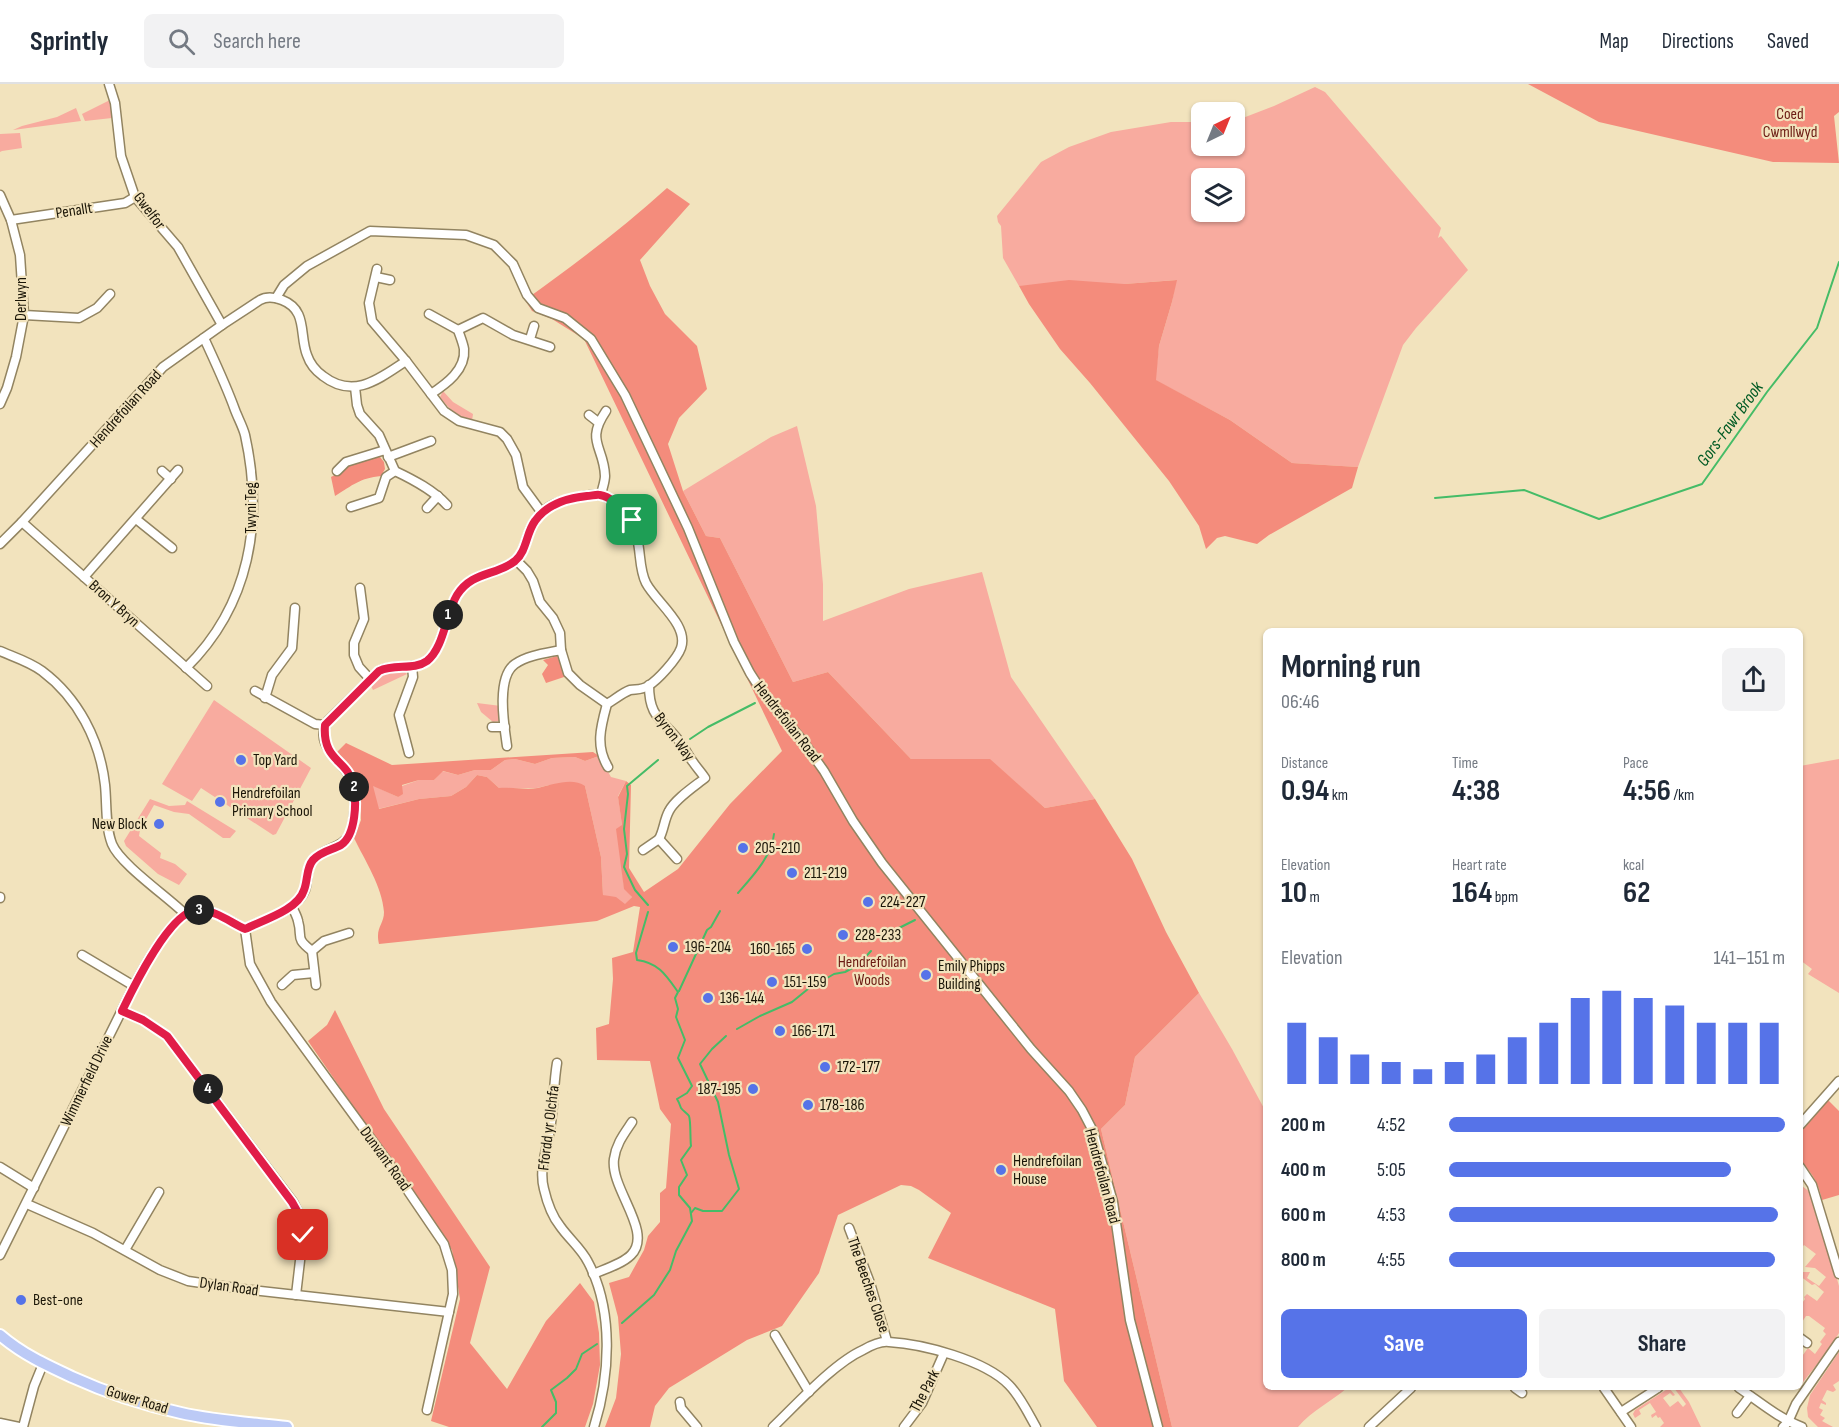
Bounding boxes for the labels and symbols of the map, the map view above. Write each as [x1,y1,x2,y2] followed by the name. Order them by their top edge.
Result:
[1191,102,1245,156] north arrow
[1763,105,1817,142] park label: Coed Cwmllwyd
[129,189,169,234] street label: Gwelfor
[54,199,94,223] street label: Penallt
[12,277,31,321] street label: Derlwyn
[86,366,166,452] street label: Hendrefoilan Road
[1692,377,1768,470] water label: Gors-Fawr Brook
[242,482,261,534] street label: Twyni Teg
[606,494,657,545] pin
[85,576,143,632] street label: Bron Y Bryn
[433,600,463,630] pin: 1
[749,678,825,766] street label: Hendrefoilan Road
[650,709,698,765] street label: Byron Way
[253,751,297,770] place label: Top Yard
[234,753,248,767] marker: Top Yard
[339,772,369,802] pin: 2
[232,784,313,821] place label: Hendrefoilan Primary School
[213,795,227,809] marker: Hendrefoilan Primary School
[92,815,147,834] place label: New Block
[152,817,166,831] marker: New Block
[755,839,800,858] place label: 205-210
[736,841,750,855] marker: 205-210
[804,864,847,883] place label: 211-219
[785,866,799,880] marker: 211-219
[880,893,926,912] place label: 224-227
[184,895,214,925] pin: 3
[861,895,875,909] marker: 224-227
[855,926,901,945] place label: 228-233
[836,928,850,942] marker: 228-233
[685,938,731,957] place label: 196-204
[666,940,680,954] marker: 196-204
[750,940,795,959] place label: 160-165
[800,942,814,956] marker: 160-165
[838,953,906,990] park label: Hendrefoilan Woods
[938,957,1005,994] place label: Emily Phipps Building
[919,968,933,982] marker: Emily Phipps Building
[784,973,827,992] place label: 151-159
[765,975,779,989] marker: 151-159
[720,989,765,1008] place label: 136-144
[701,991,715,1005] marker: 136-144
[792,1022,836,1041] place label: 166-171
[773,1024,787,1038] marker: 166-171
[57,1032,117,1130] street label: Wimmerfield Drive
[837,1058,880,1077] place label: 172-177
[818,1060,832,1074] marker: 172-177
[193,1074,223,1104] pin: 4
[698,1080,741,1099] place label: 187-195
[746,1082,760,1096] marker: 187-195
[534,1084,564,1172] street label: Ffordd yr Olchfa
[820,1096,864,1115] place label: 178-186
[801,1098,815,1112] marker: 178-186
[355,1123,415,1195] street label: Dunvant Road
[1080,1126,1124,1226] street label: Hendrefoilan Road
[1013,1152,1082,1189] place label: Hendrefoilan House
[994,1163,1008,1177] marker: Hendrefoilan House
[277,1209,328,1260] pin
[843,1235,893,1335] street label: The Beeches Close
[198,1273,260,1301] street label: Dylan Road
[33,1291,83,1310] place label: Best-one
[14,1293,28,1307] marker: Best-one
[906,1366,944,1416] street label: The Park
[104,1382,170,1418] street label: Gower Road

